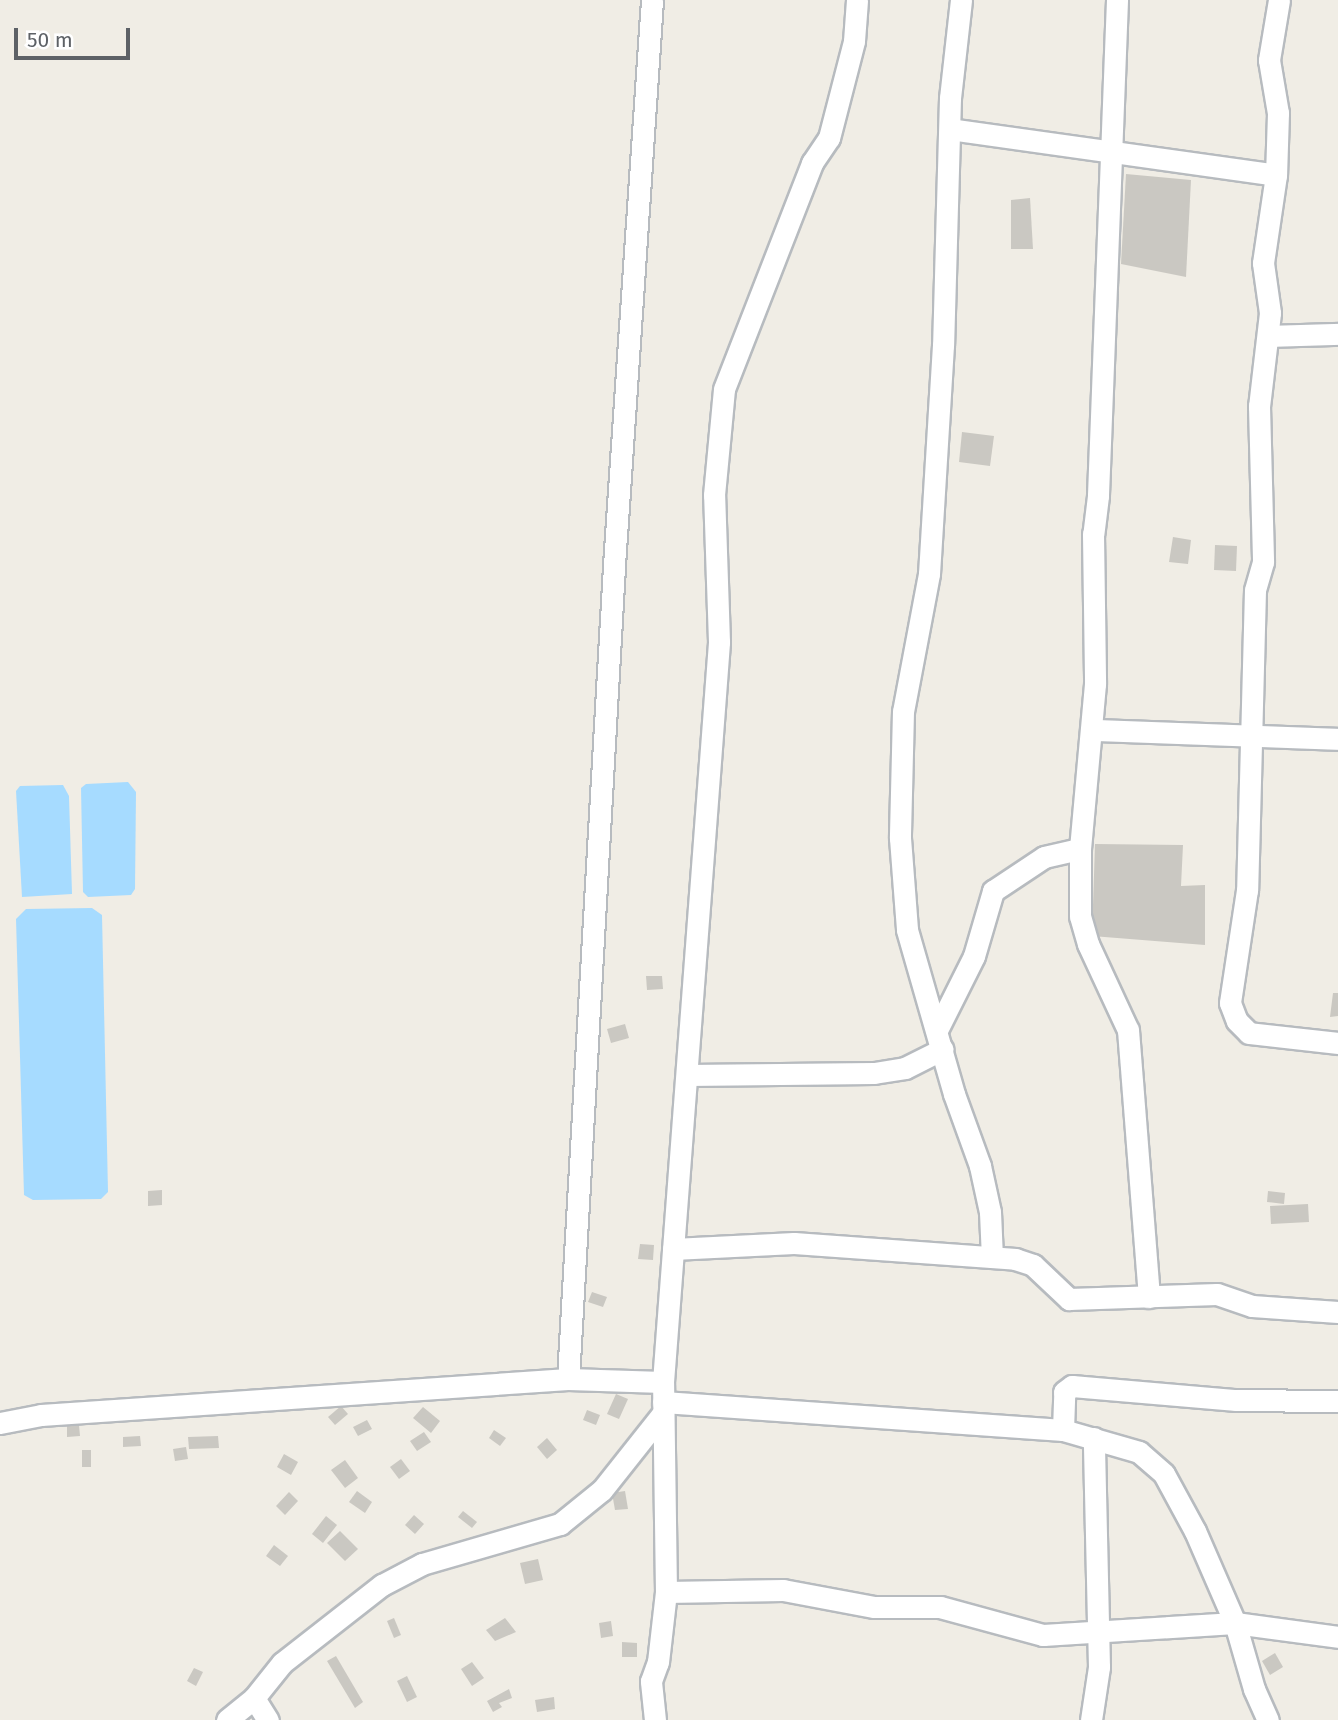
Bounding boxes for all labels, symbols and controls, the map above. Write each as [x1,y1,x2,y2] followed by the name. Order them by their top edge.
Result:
[18,14,133,58] scale bar
[27,27,73,53] text: 50 m

